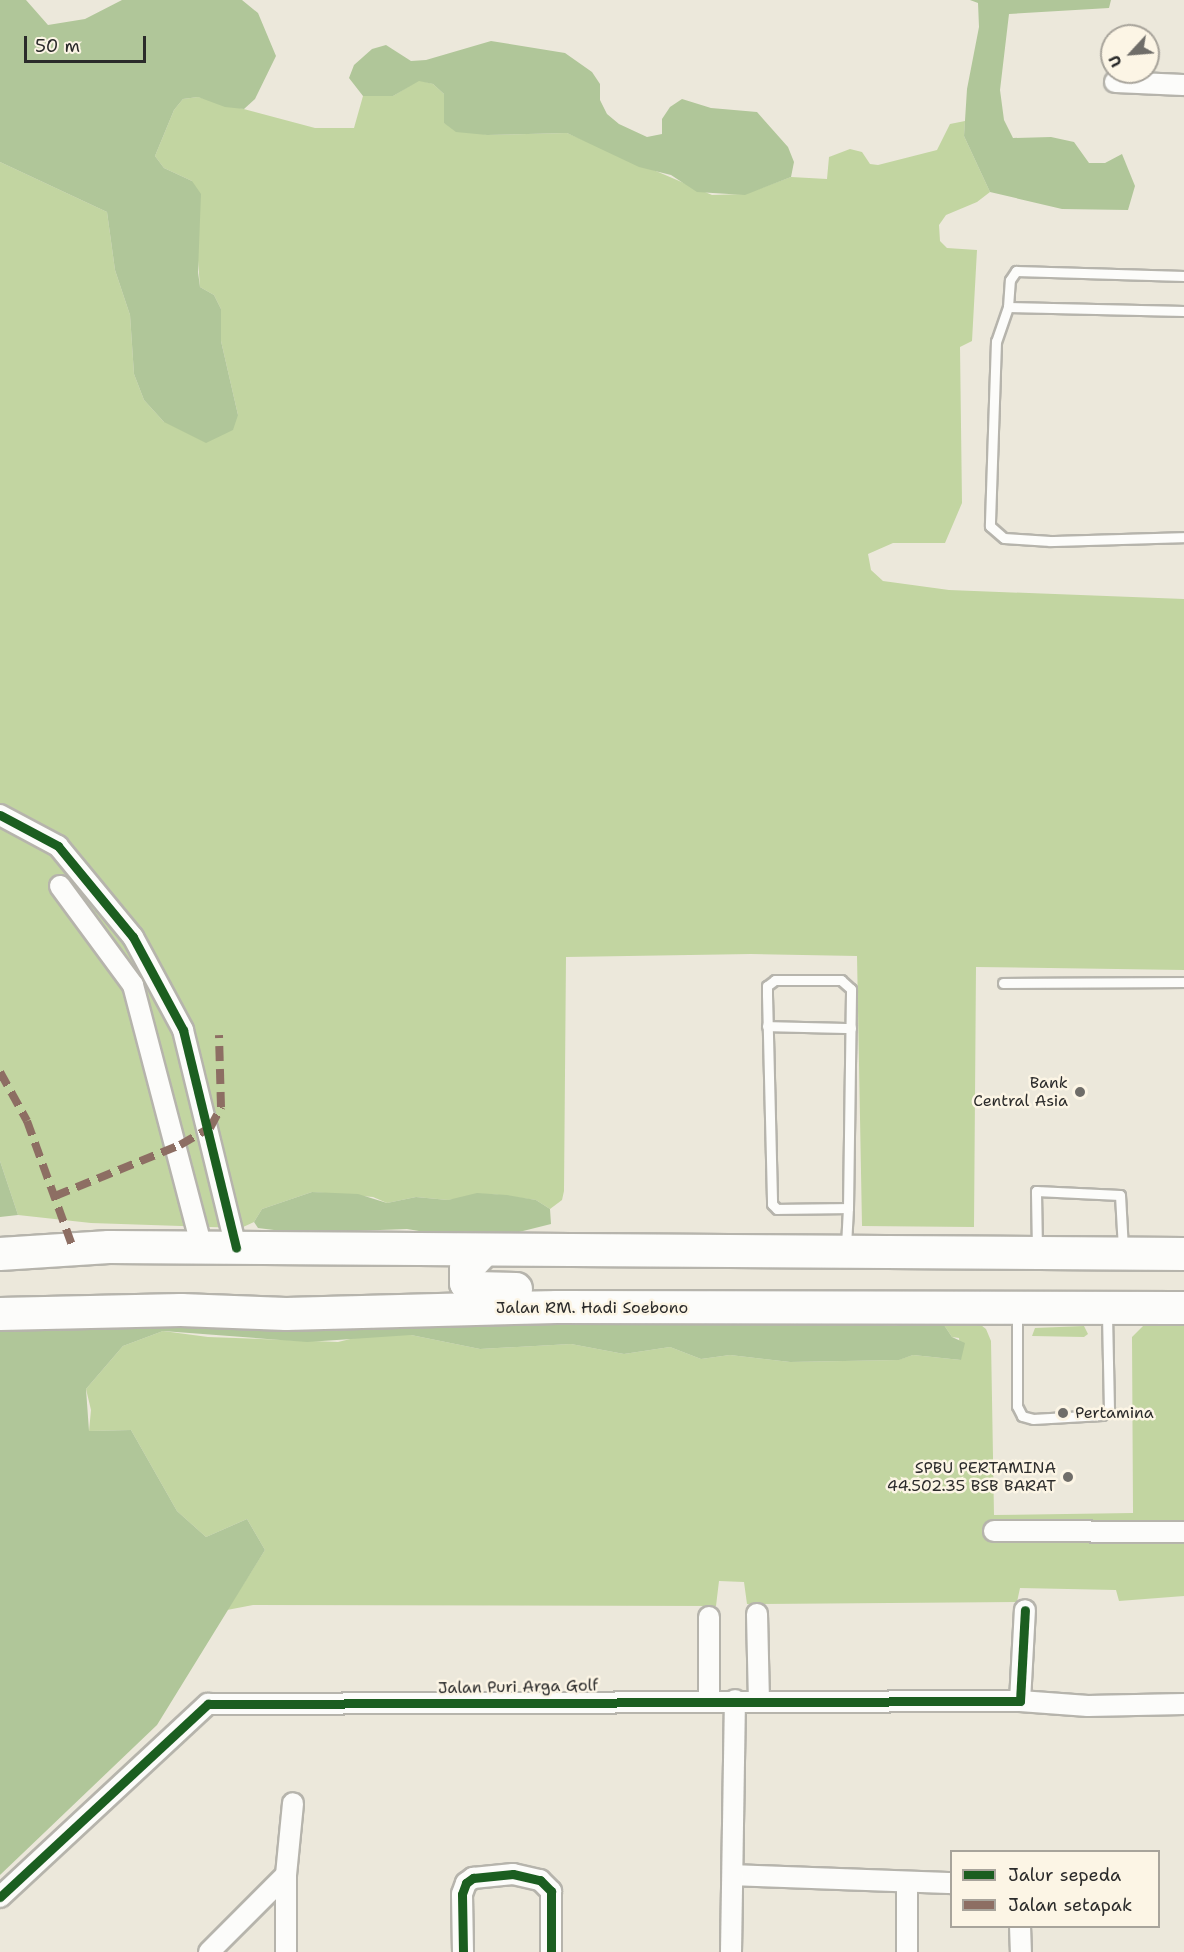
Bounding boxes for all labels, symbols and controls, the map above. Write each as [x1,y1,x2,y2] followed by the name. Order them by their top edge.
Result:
[27,24,148,62] scale bar
[1100,24,1160,84] north arrow
[35,34,80,58] text: 50 m
[1103,52,1127,71] text: U
[973,1073,1068,1111] place label: Bank Central Asia
[1073,1085,1087,1099] marker: Bank Central Asia
[496,1298,688,1318] street label: Jalan RM. Hadi Soebono
[1075,1403,1154,1423] place label: Pertamina
[1056,1406,1070,1420] marker: Pertamina
[887,1458,1056,1496] place label: SPBU PERTAMINA 44.502.35 BSB BARAT
[1061,1470,1075,1484] marker: SPBU PERTAMINA 44.502.35 BSB BARAT
[438,1676,598,1698] street label: Jalan Puri Arga Golf
[950,1850,1160,1928] legend
[1008,1863,1121,1887] text: Jalur sepeda
[1008,1893,1132,1917] text: Jalan setapak

